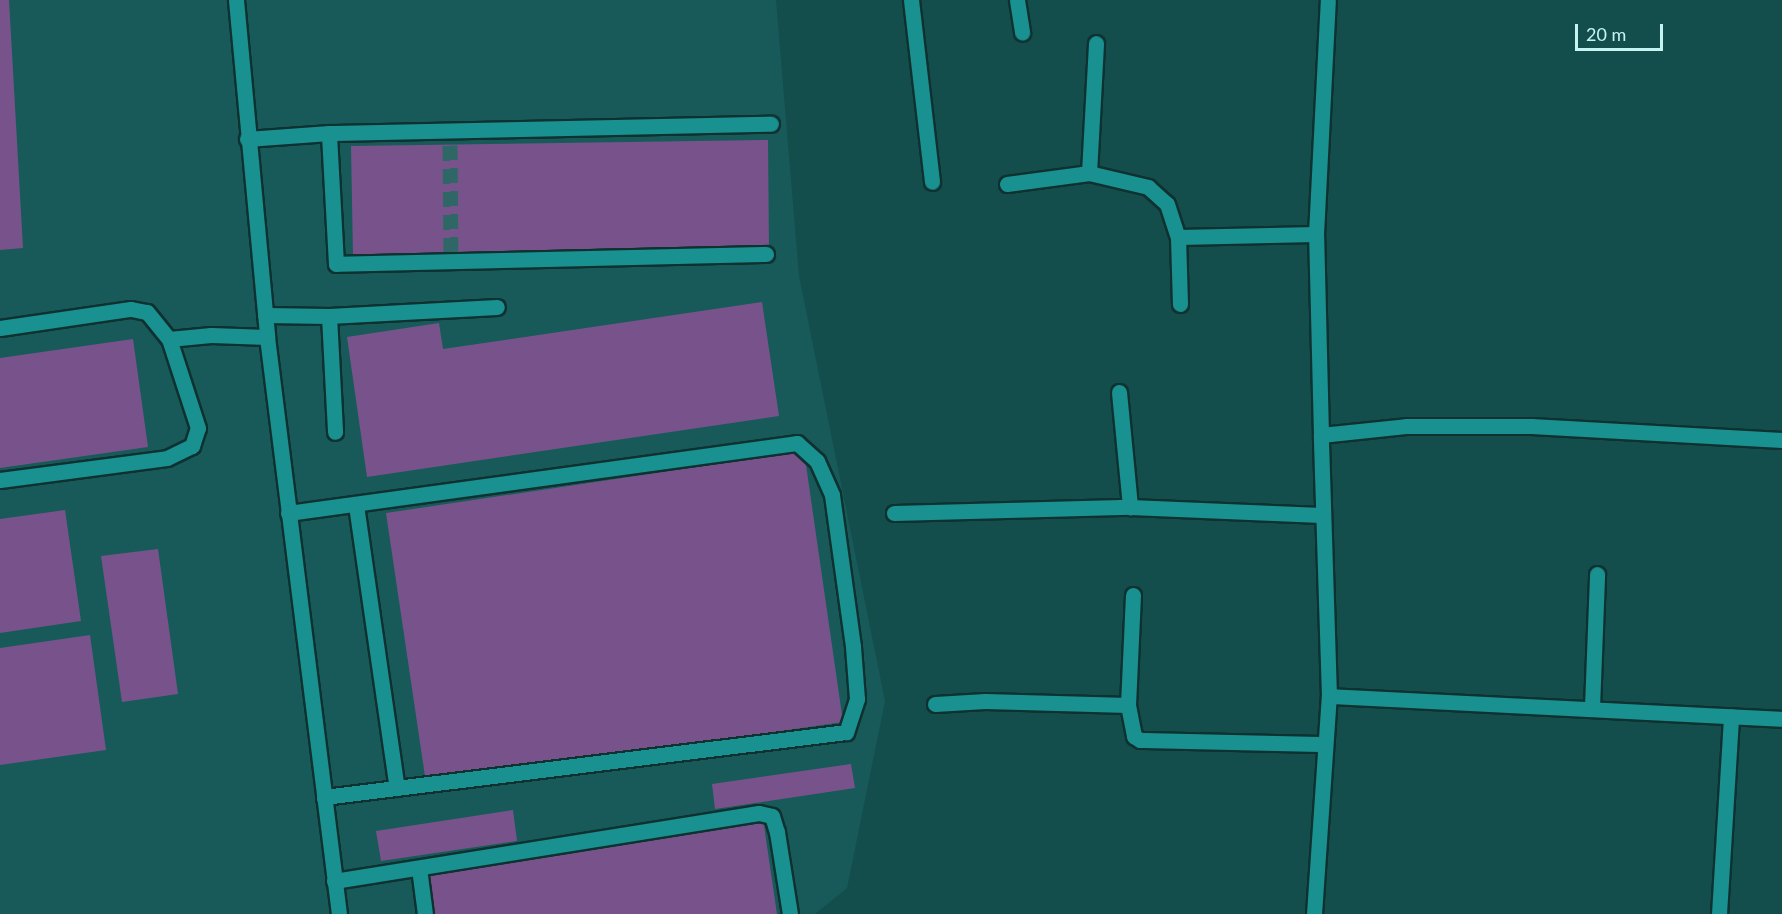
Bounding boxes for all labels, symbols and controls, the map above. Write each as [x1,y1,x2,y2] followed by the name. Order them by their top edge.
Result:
[1578,12,1666,50] scale bar
[1586,23,1626,45] text: 20 m

